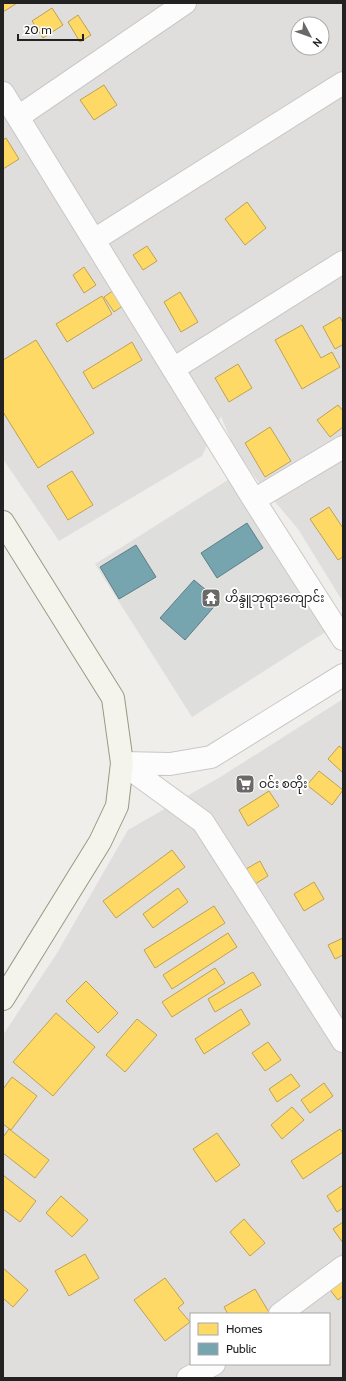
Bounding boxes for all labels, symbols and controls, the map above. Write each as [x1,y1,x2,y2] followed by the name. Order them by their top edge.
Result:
[18,16,83,42] scale bar
[290,16,330,56] north arrow
[24,22,52,37] text: 20 m
[310,35,325,50] text: N
[200,587,222,609] temple icon: ဟိန္ဒူဘုရားကျောင်း
[225,589,324,608] place label: ဟိန္ဒူဘုရားကျောင်း
[234,773,256,795] supermarket icon: ဝင်း စတိုး
[259,775,307,794] place label: ဝင်း စတိုး
[190,1313,330,1365] legend
[226,1321,263,1336] text: Homes
[226,1341,257,1356] text: Public

